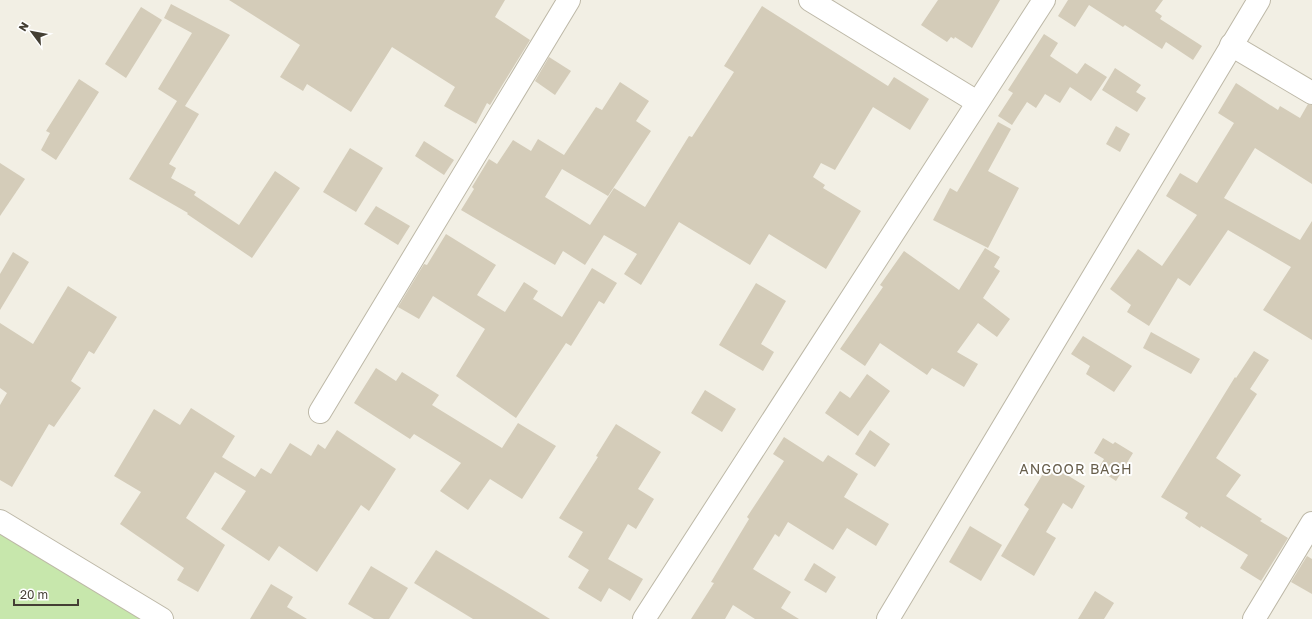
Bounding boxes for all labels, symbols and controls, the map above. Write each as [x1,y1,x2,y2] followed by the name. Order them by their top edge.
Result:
[12,12,52,52] north arrow
[15,19,31,33] text: N
[1019,460,1133,477] district label: ANGOOR BAGH
[14,581,78,607] scale bar
[20,587,48,602] text: 20 m

